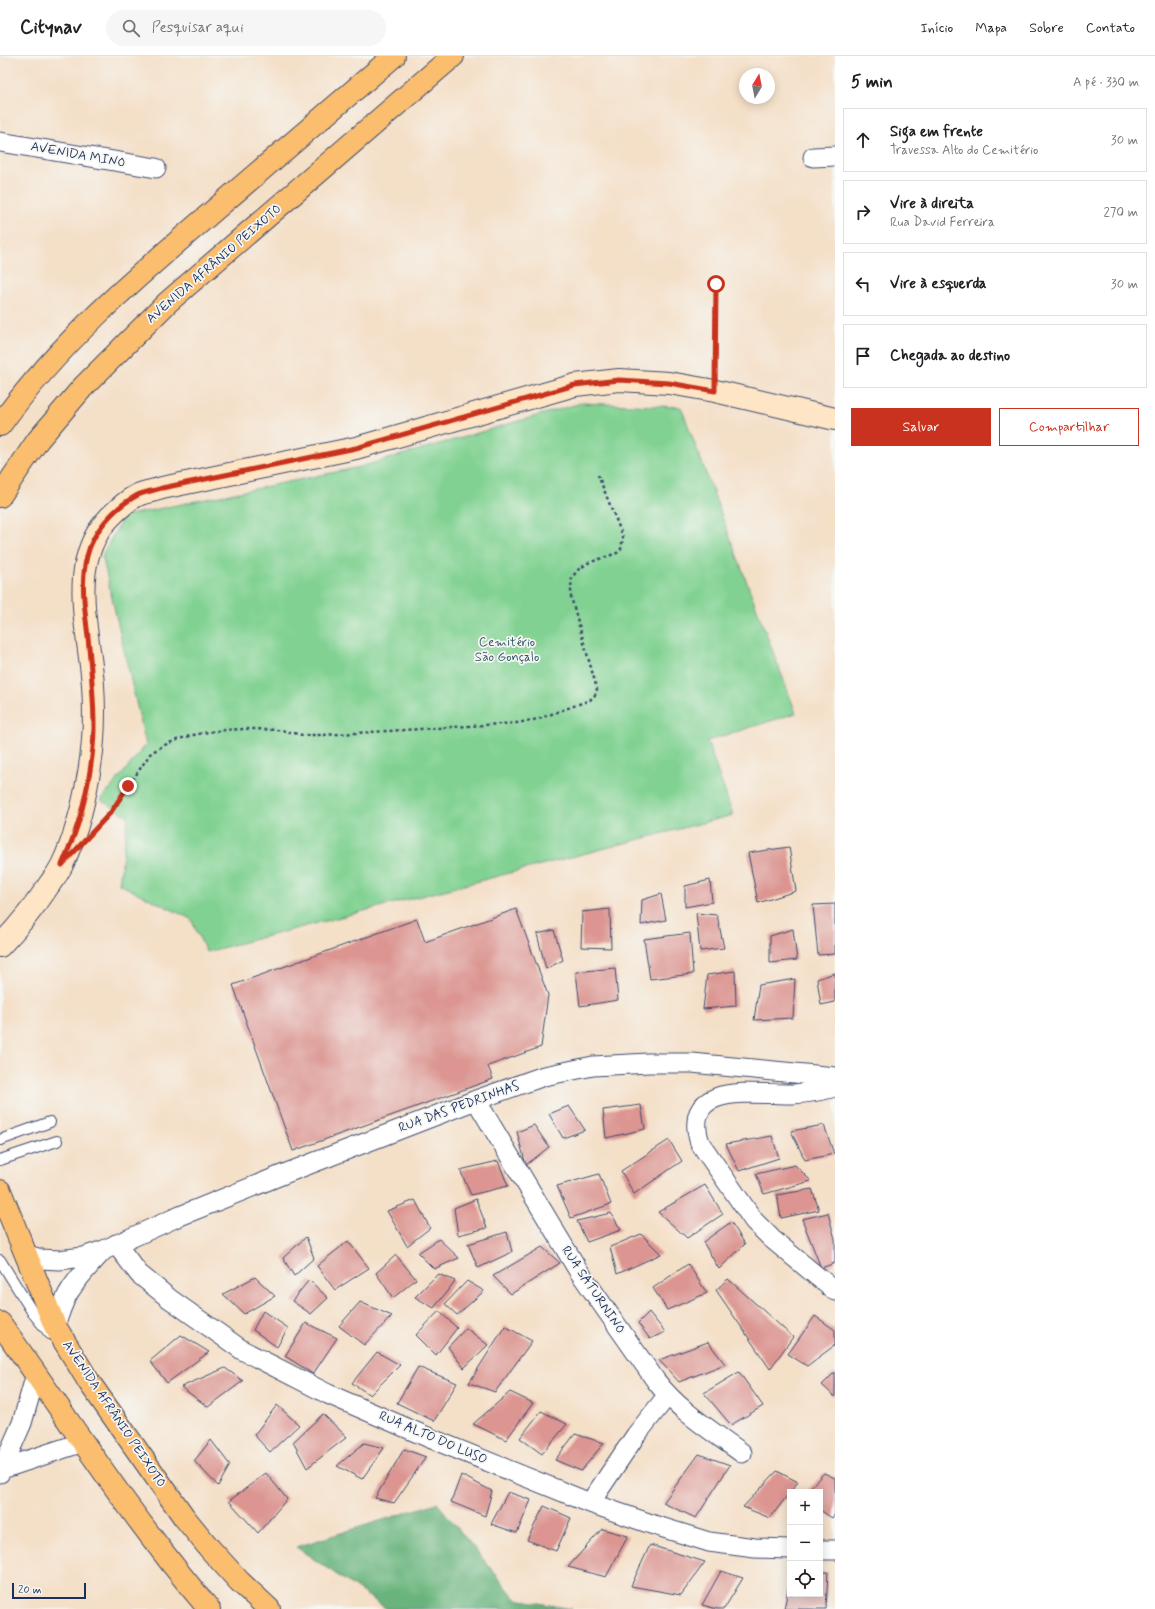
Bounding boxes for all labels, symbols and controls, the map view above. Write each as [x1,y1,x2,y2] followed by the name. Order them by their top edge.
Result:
[106,10,386,46] search box
[20,15,82,40] text: Citynav
[120,17,142,39] icon: search
[152,18,244,38] text: Pesquisar aqui
[920,19,953,37] text: Início
[975,19,1007,37] text: Mapa
[1029,19,1064,37] text: Sobre
[1086,19,1135,37] text: Contato
[739,68,775,104] north arrow
[851,71,893,93] text: 5 min
[1073,74,1139,91] text: A pé · 330 m
[890,122,983,142] text: Siga em frente
[852,129,874,151] icon: ahead
[1111,132,1138,149] text: 30 m
[29,138,127,172] street label: AVENIDA MINO
[890,142,1038,159] text: Travessa Alto do Cemitério
[890,194,974,214] text: Vire à direita
[143,201,285,327] street label: AVENIDA AFRÂNIO PEIXOTO
[852,201,874,223] icon: right
[1103,204,1138,221] text: 270 m
[890,214,995,231] text: Rua David Ferreira
[852,273,874,295] icon: left
[890,274,986,294] text: Vire à esquerda
[707,275,725,293] route start
[1111,276,1138,293] text: 30 m
[852,345,874,367] icon: arrive
[890,346,1010,366] text: Chegada ao destino
[851,408,991,446] button: Salvar
[999,408,1139,446] button: Compartilhar
[475,634,539,666] park label: Cemitério São Gonçalo
[119,777,137,795] route end
[396,1077,522,1137] street label: RUA DAS PEDRINHAS
[557,1243,629,1337] street label: RUA SATURNINO
[58,1337,170,1491] street label: AVENIDA AFRÂNIO PEIXOTO
[376,1407,490,1469] street label: RUA ALTO DO LUSO
[787,1489,823,1597] map controls
[787,1489,823,1525] button: +
[787,1525,823,1561] button: −
[787,1561,823,1597] button: locate
[12,1581,86,1600] scale bar
[18,1583,41,1597] text: 20 m

